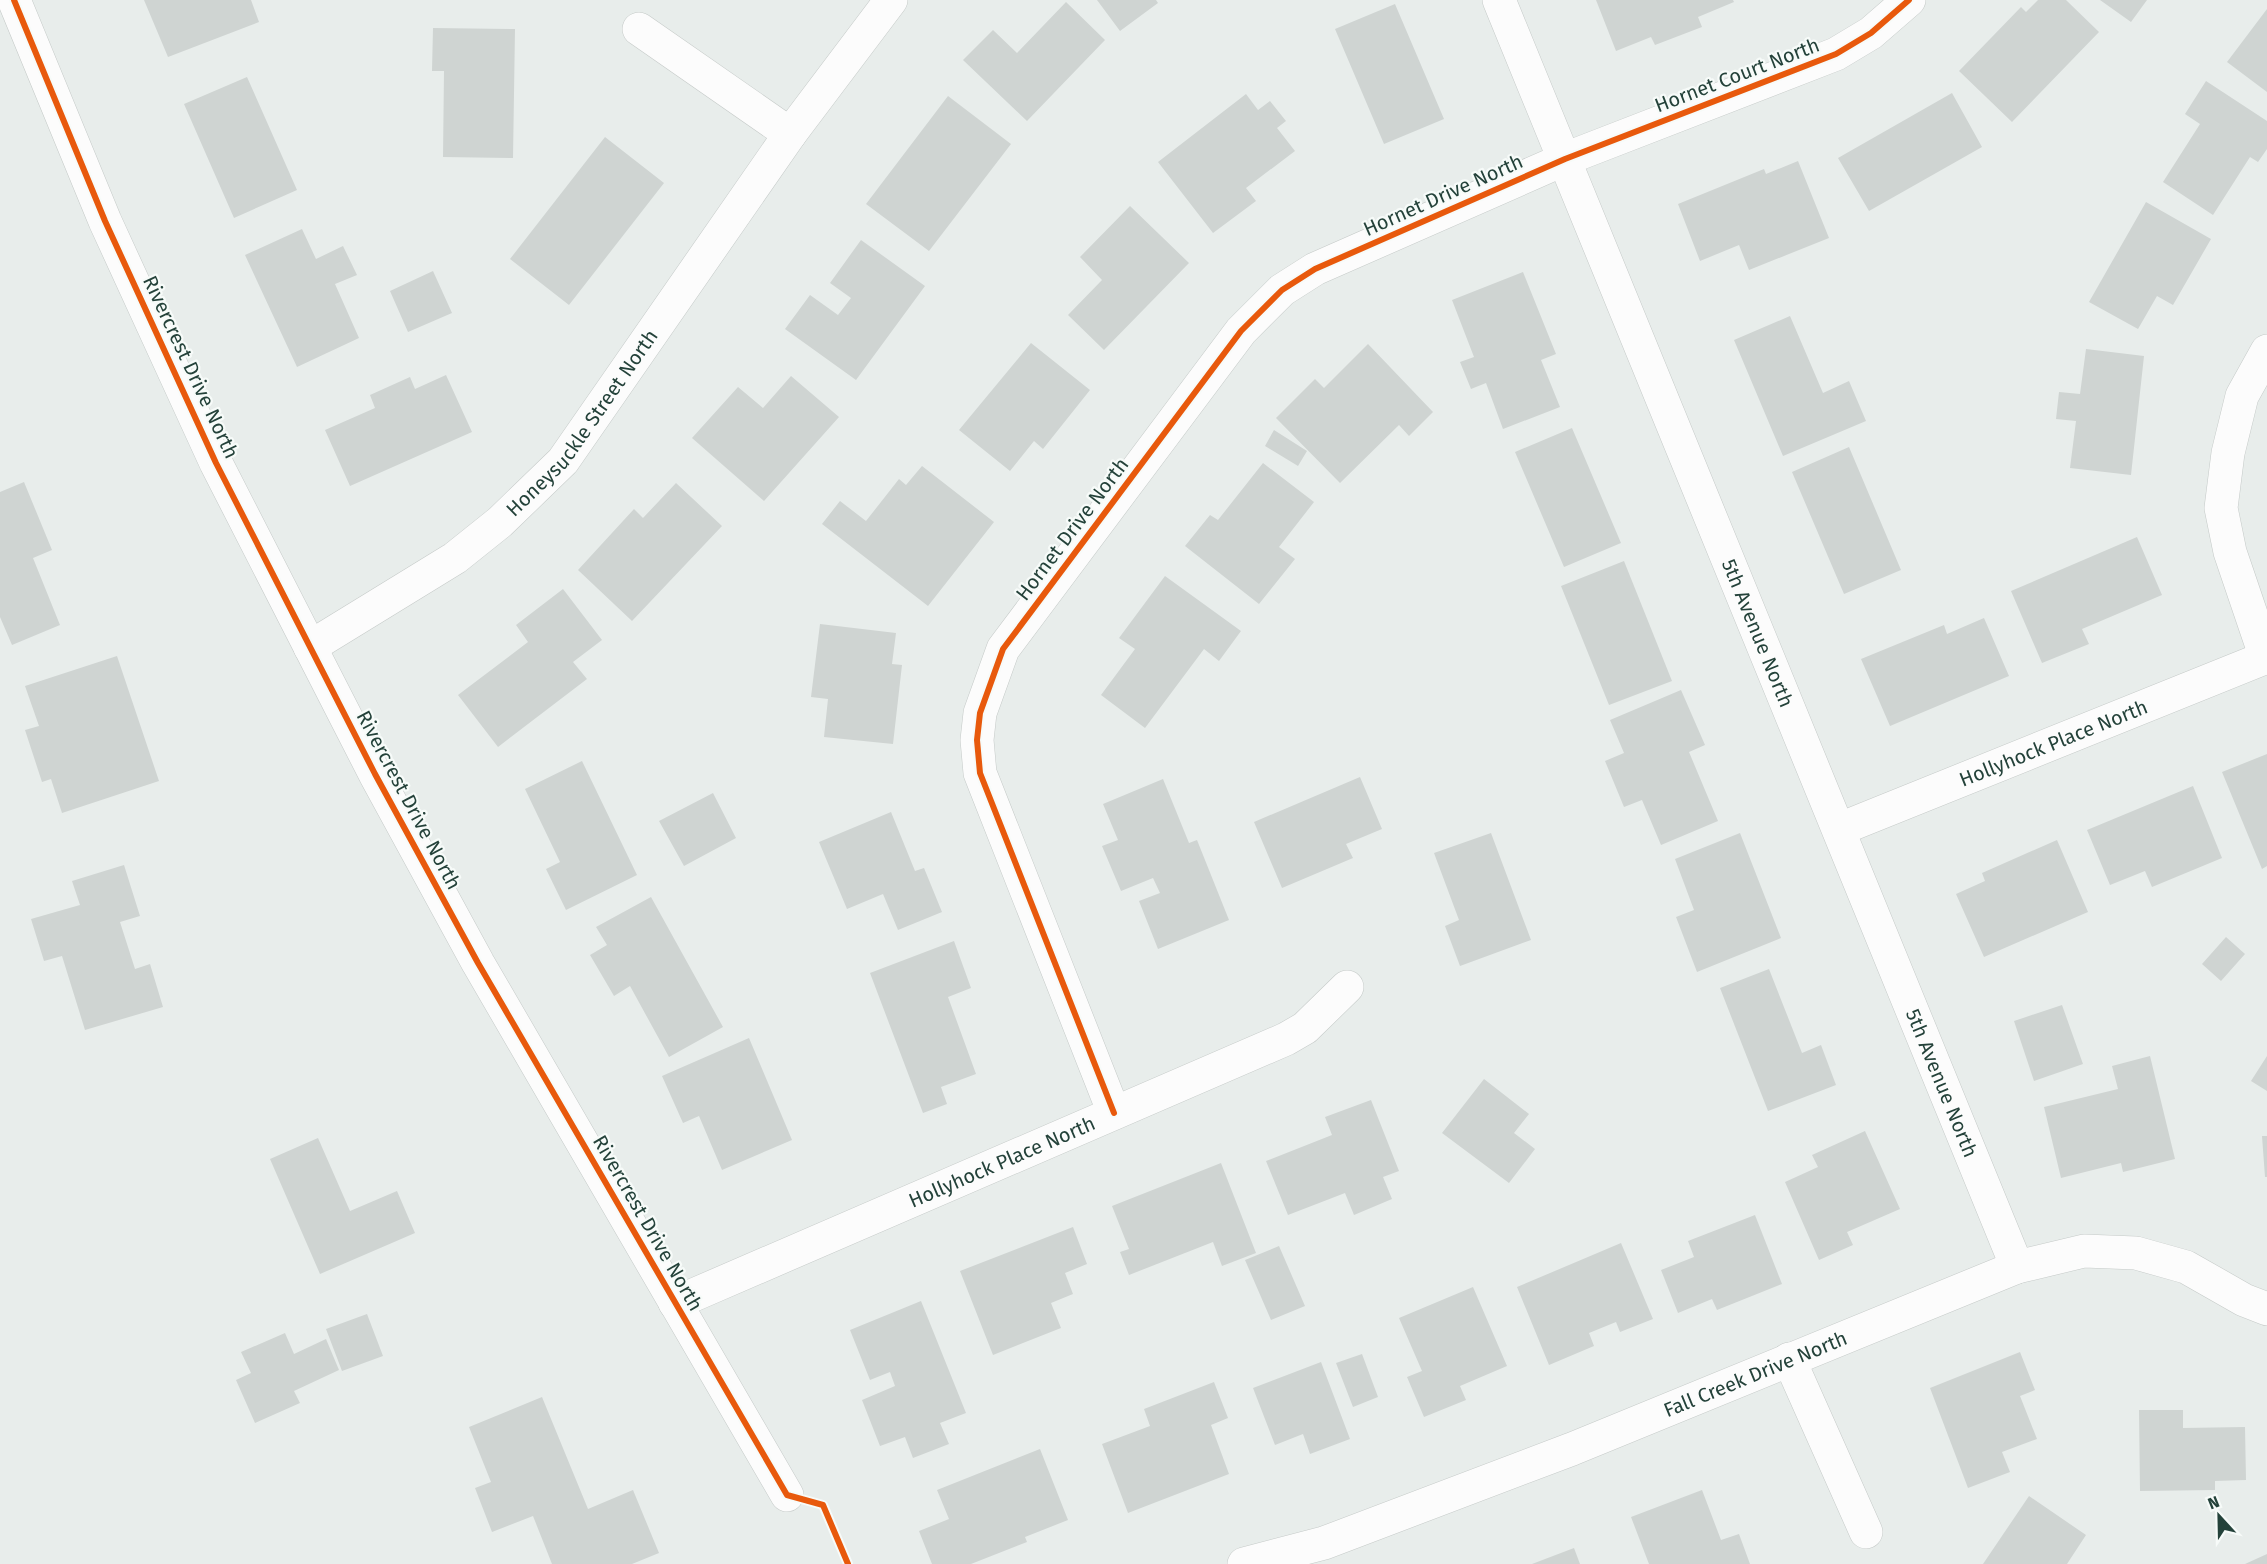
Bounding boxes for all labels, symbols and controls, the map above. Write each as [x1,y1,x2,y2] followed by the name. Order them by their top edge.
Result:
[1651,33,1823,117] street label: Hornet Court North
[1359,149,1527,241] street label: Hornet Drive North
[138,272,244,462] street label: Rivercrest Drive North
[501,325,663,521] street label: Honeysuckle Street North
[1011,453,1133,605] street label: Hornet Drive North
[1717,555,1799,711] street label: 5th Avenue North
[1956,694,2151,792] street label: Hollyhock Place North
[352,706,466,894] street label: Rivercrest Drive North
[1901,1005,1983,1161] street label: 5th Avenue North
[905,1111,1099,1213] street label: Hollyhock Place North
[588,1131,708,1315] street label: Rivercrest Drive North
[1660,1326,1851,1422] street label: Fall Creek Drive North
[2189,1486,2249,1546] north arrow
[2205,1492,2222,1513] text: N

